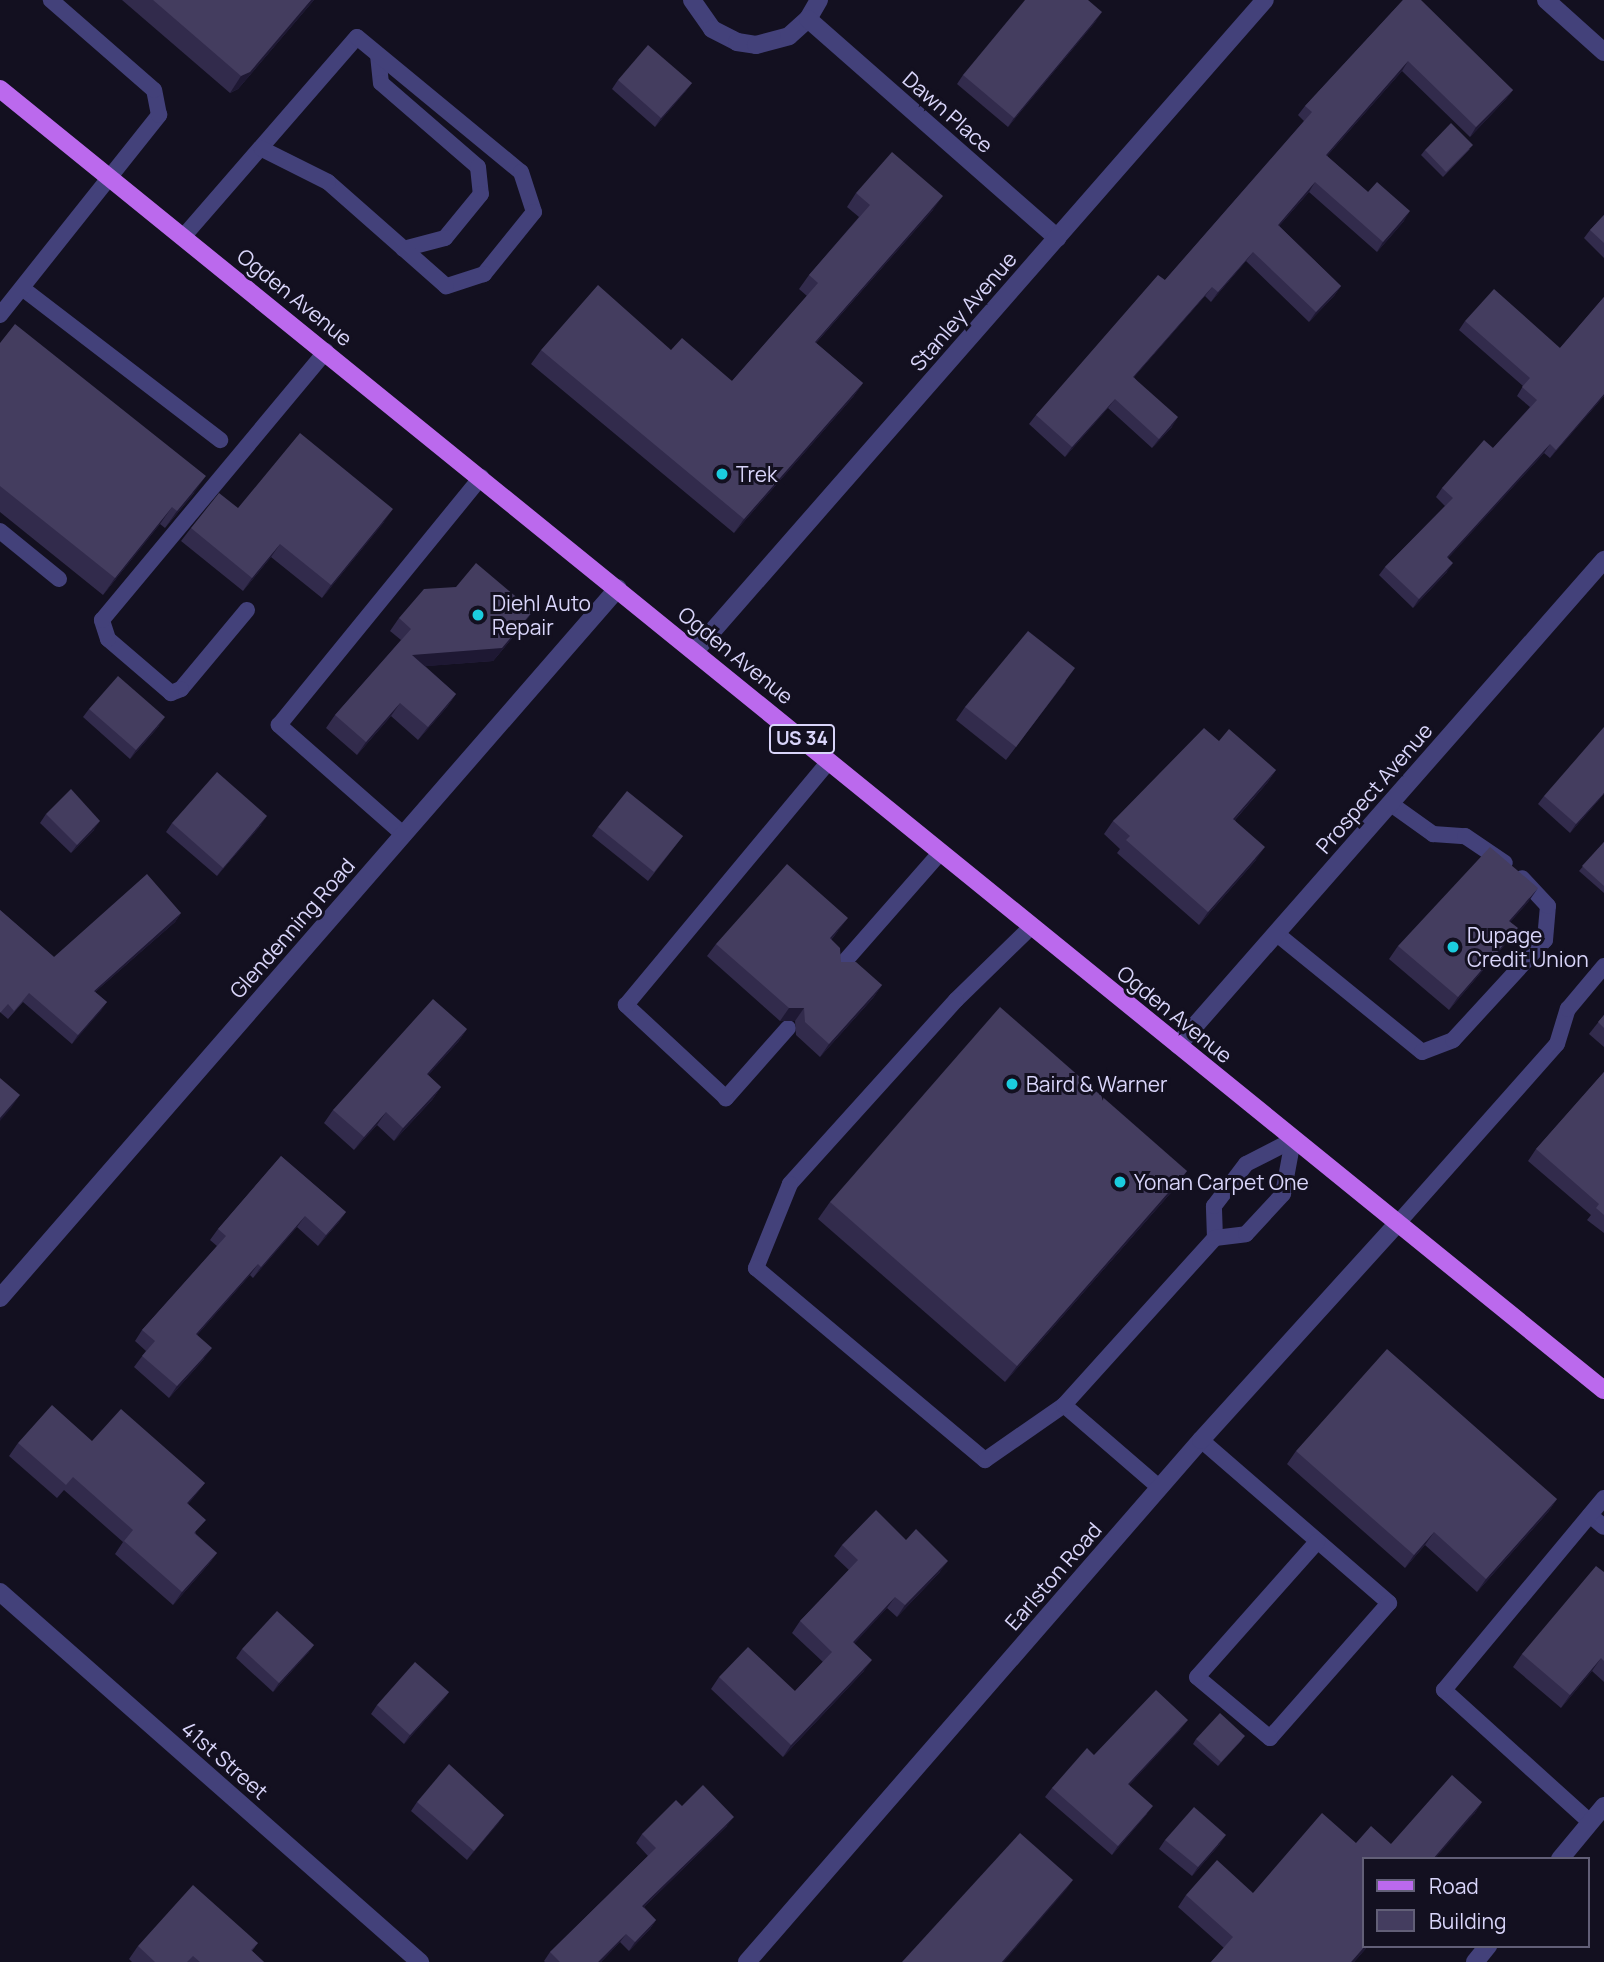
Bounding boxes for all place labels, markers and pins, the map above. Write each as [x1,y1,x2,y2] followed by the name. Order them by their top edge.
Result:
[736,461,778,487] place label: Trek
[714,466,730,482] marker: Trek
[492,590,591,640] place label: Diehl Auto Repair
[470,607,486,623] marker: Diehl Auto Repair
[1467,922,1589,972] place label: Dupage Credit Union
[1445,939,1461,955] marker: Dupage Credit Union
[1026,1071,1168,1097] place label: Baird & Warner
[1004,1076,1020,1092] marker: Baird & Warner
[1134,1169,1309,1195] place label: Yonan Carpet One
[1112,1174,1128,1190] marker: Yonan Carpet One

